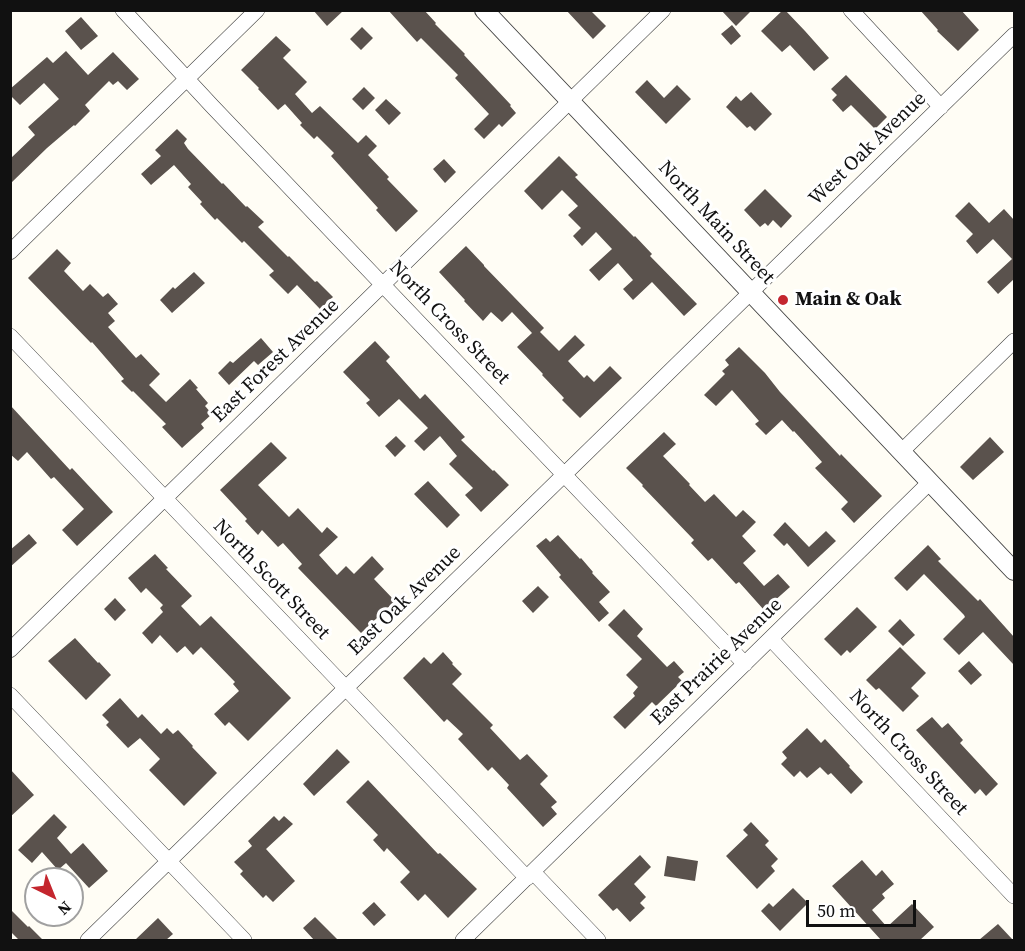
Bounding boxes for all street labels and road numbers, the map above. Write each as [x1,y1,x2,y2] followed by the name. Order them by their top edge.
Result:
[804,87,932,211] street label: West Oak Avenue
[653,156,779,290] street label: North Main Street
[384,256,514,390] street label: North Cross Street
[207,294,345,428] street label: East Forest Avenue
[208,515,334,645] street label: North Scott Street
[344,541,466,661] street label: East Oak Avenue
[646,593,788,731] street label: East Prairie Avenue
[844,685,972,821] street label: North Cross Street

